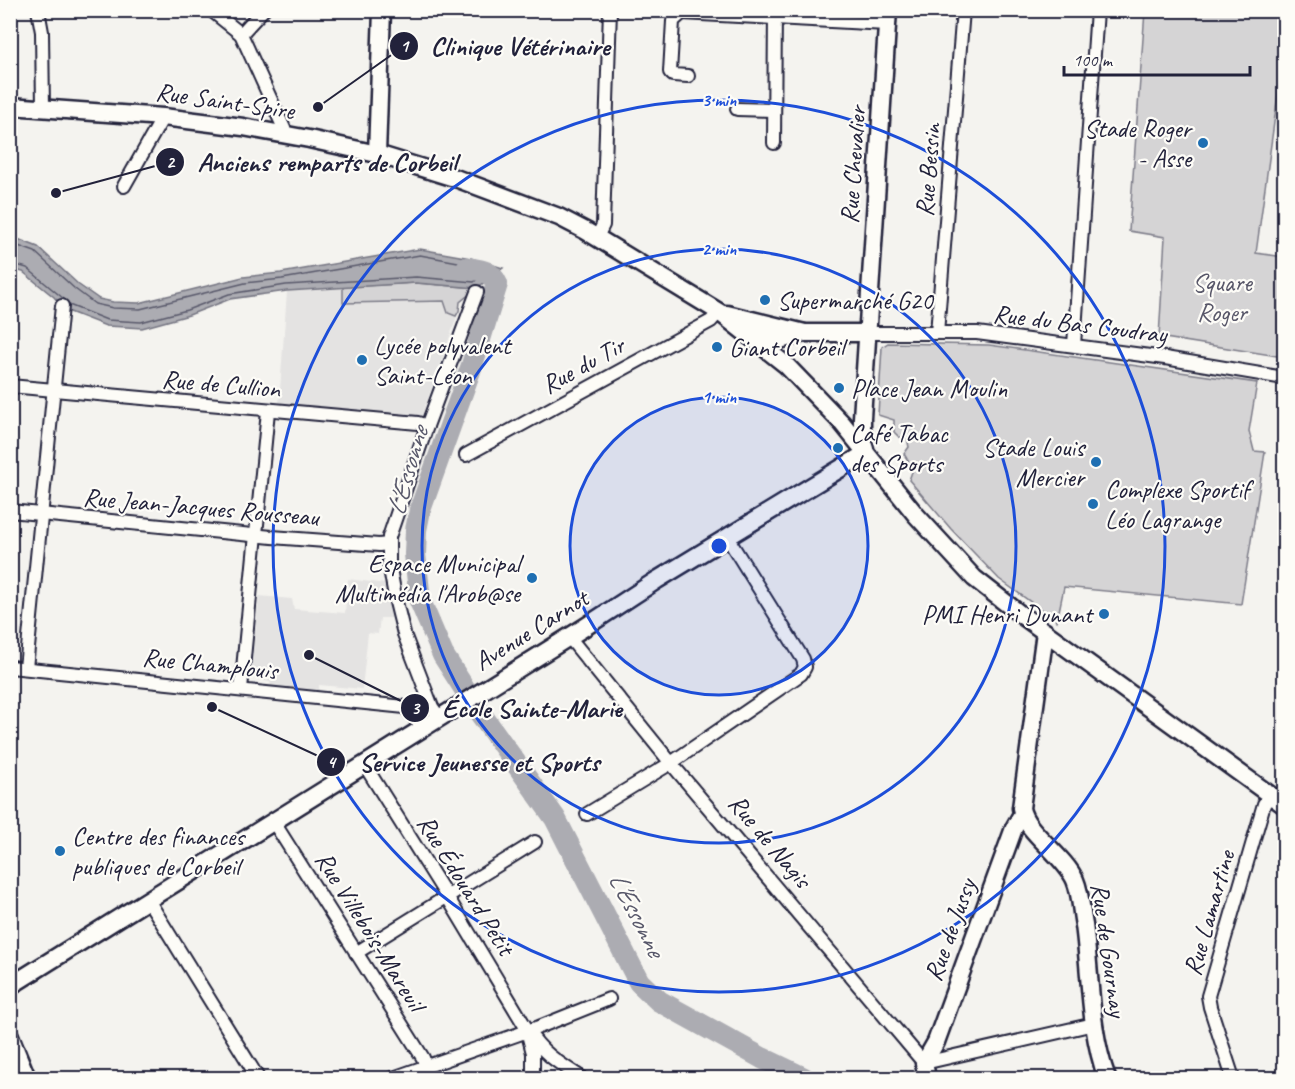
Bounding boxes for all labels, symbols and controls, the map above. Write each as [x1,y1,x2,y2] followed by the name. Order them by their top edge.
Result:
[389,23,621,68] callout: Clinique Vétérinaire
[431,29,612,63] text: Clinique Vétérinaire
[400,35,410,57] text: 1
[1064,39,1250,77] scale bar
[1073,49,1114,71] text: 100 m
[154,75,298,127] street label: Rue Saint-Spire
[702,89,737,111] text: 3 min
[832,103,874,225] street label: Rue Chevalier
[1084,112,1194,175] place label: Stade Roger - Asse
[907,121,949,218] street label: Rue Bessin
[1196,136,1210,150] marker: Stade Roger - Asse
[155,139,468,184] callout: Anciens remparts de Corbeil
[197,145,462,179] text: Anciens remparts de Corbeil
[166,151,176,173] text: 2
[702,238,737,260] text: 2 min
[1192,266,1253,329] park label: Square Roger
[777,284,935,317] place label: Supermarché G20
[758,293,772,307] marker: Supermarché G20
[991,297,1171,351] street label: Rue du Bas Coudray
[536,328,632,401] street label: Rue du Tir
[374,329,513,392] place label: Lycée polyvalent Saint-Léon
[729,331,849,364] place label: Giant Corbeil
[710,340,724,354] marker: Giant Corbeil
[355,353,369,367] marker: Lycée polyvalent Saint-Léon
[160,362,283,406] street label: Rue de Cullion
[851,372,1007,405] place label: Place Jean Moulin
[832,381,846,395] marker: Place Jean Moulin
[702,386,737,408] text: 1 min
[850,417,949,480] place label: Café Tabac des Sports
[378,419,437,519] water label: L'Essonne
[982,431,1087,494] place label: Stade Louis Mercier
[831,441,845,455] marker: Café Tabac des Sports
[1089,455,1103,469] marker: Stade Louis Mercier
[1105,473,1255,536] place label: Complexe Sportif Léo Lagrange
[82,480,323,534] street label: Rue Jean-Jacques Rousseau
[1086,497,1100,511] marker: Complexe Sportif Léo Lagrange
[709,536,729,556] centre of rings
[335,547,525,610] place label: Espace Municipal Multimédia l'Arob@se
[525,571,539,585] marker: Espace Municipal Multimédia l'Arob@se
[468,581,596,678] street label: Avenue Carnot
[922,598,1094,631] place label: PMI Henri Dunant
[1097,607,1111,621] marker: PMI Henri Dunant
[141,641,281,688] street label: Rue Champlouis
[400,685,634,730] callout: École Sainte-Marie
[442,691,624,725] text: École Sainte-Marie
[411,697,421,719] text: 3
[316,739,611,784] callout: Service Jeunesse et Sports
[359,745,602,779] text: Service Jeunesse et Sports
[327,751,337,773] text: 4
[721,787,820,896] street label: Rue de Nagis
[410,809,523,963] street label: Rue Édouard Petit
[72,820,246,883] place label: Centre des finances publiques de Corbeil
[53,844,67,858] marker: Centre des finances publiques de Corbeil
[308,845,435,1021] street label: Rue Villebois-Mareuil
[1175,845,1243,979] street label: Rue Lamartine
[601,866,674,966] water label: L'Essonne
[916,872,984,986] street label: Rue de Jussy
[1083,881,1135,1021] street label: Rue de Gournay

